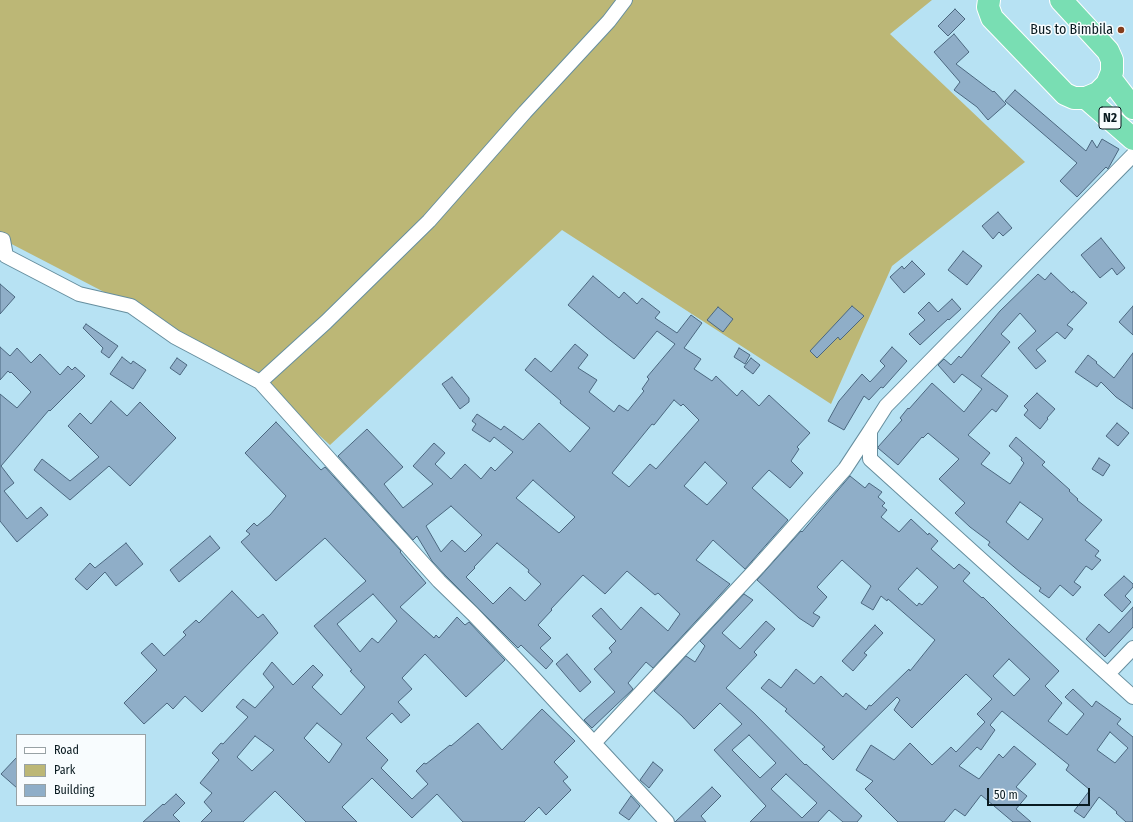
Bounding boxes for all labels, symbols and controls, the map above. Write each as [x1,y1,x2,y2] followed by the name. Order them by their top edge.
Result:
[1030,22,1113,38] place label: Bus to Bimbila
[1116,25,1126,35] marker: Bus to Bimbila
[1099,107,1121,129] road number: N2
[16,734,146,806] legend
[54,743,79,757] text: Road
[54,763,75,777] text: Park
[989,780,1092,806] scale bar
[54,783,94,797] text: Building
[994,788,1018,802] text: 50 m

